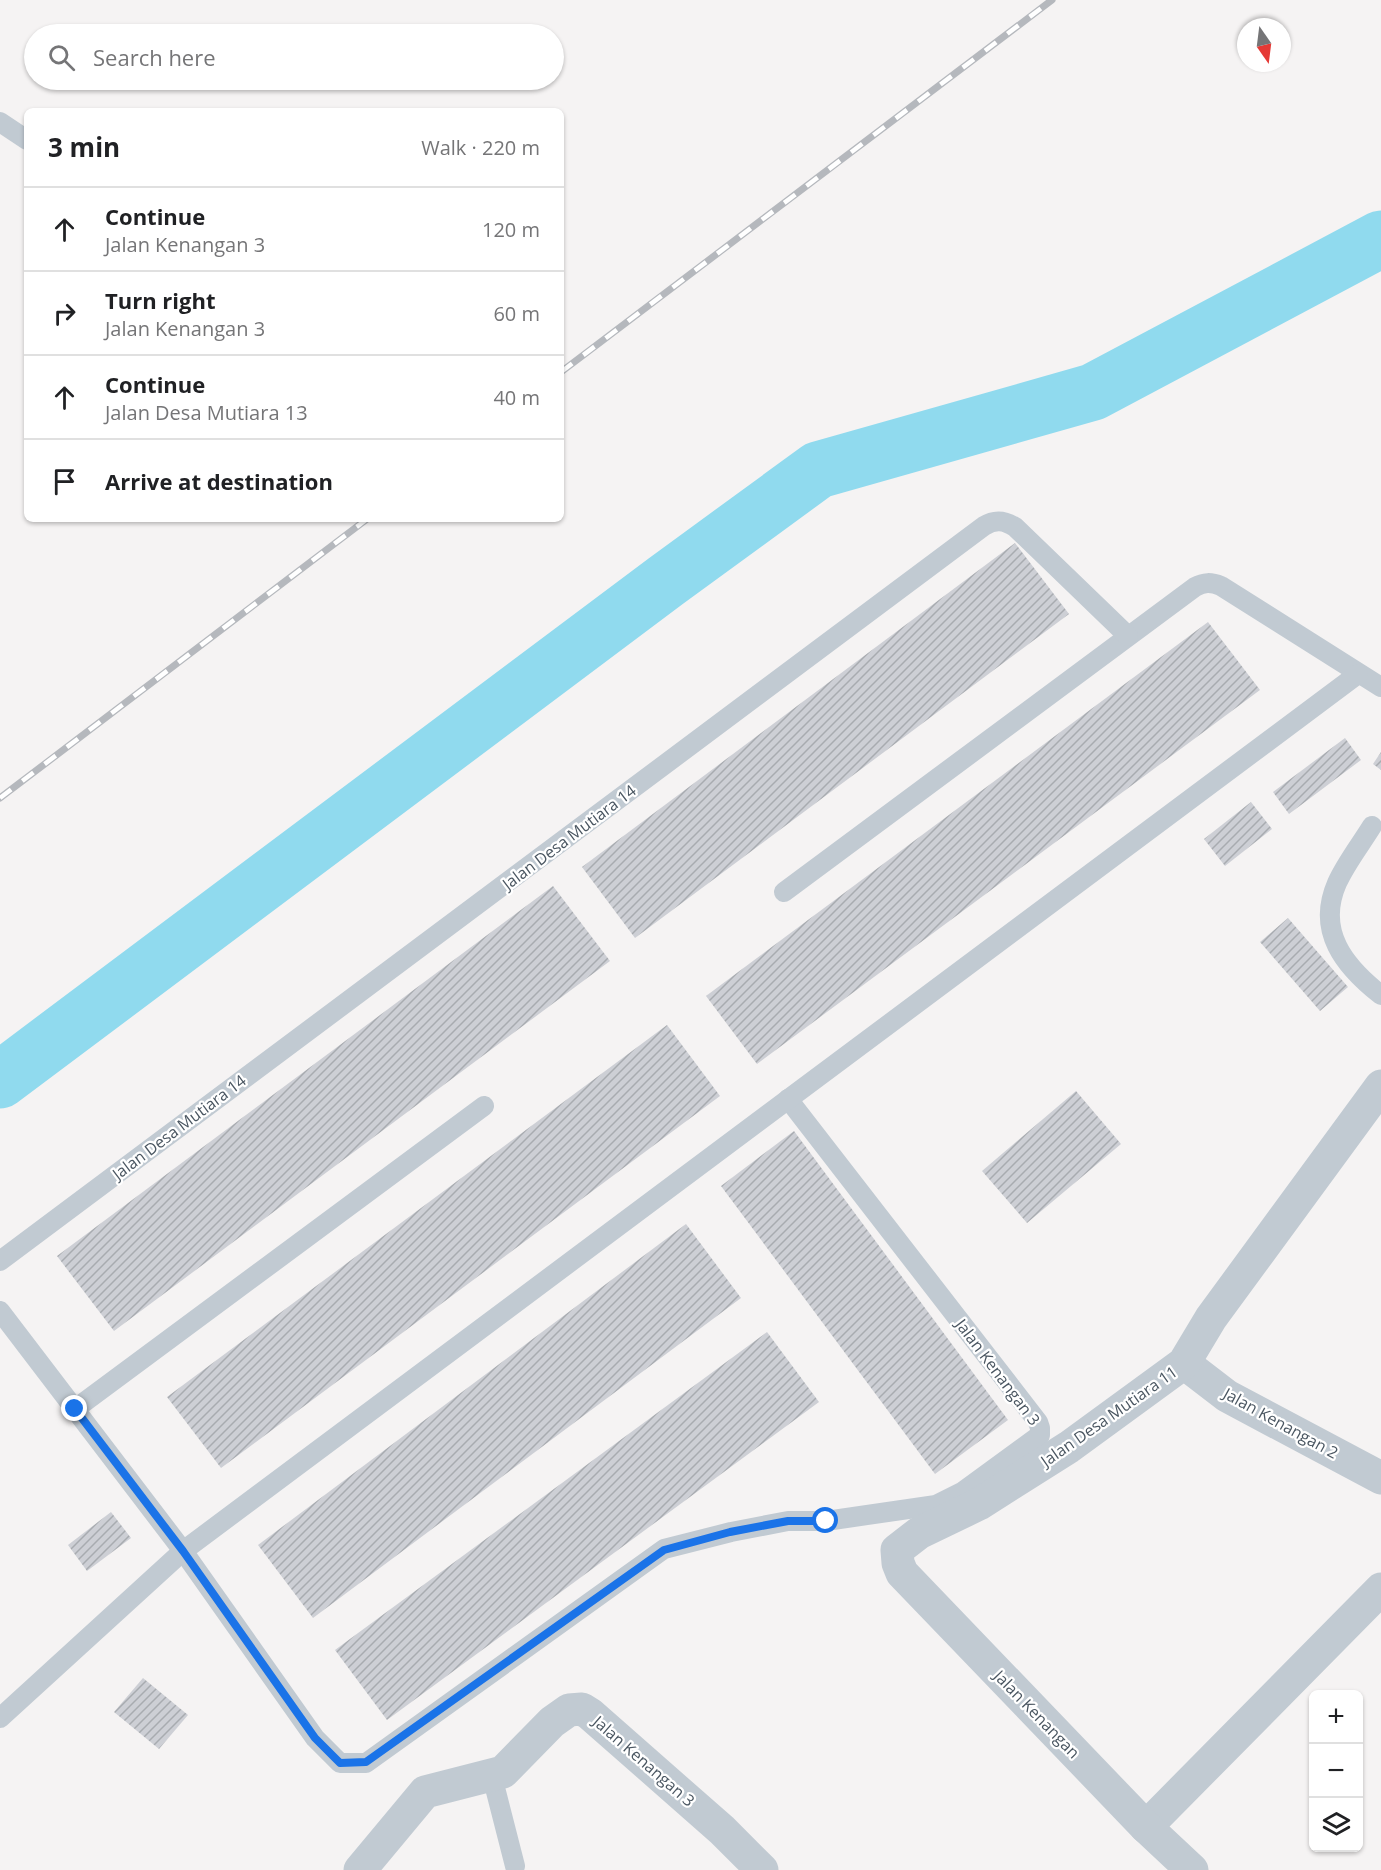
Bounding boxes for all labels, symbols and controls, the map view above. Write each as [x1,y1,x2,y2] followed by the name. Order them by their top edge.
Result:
[1237,18,1291,72] north arrow
[24,24,564,90] search box
[45,41,78,74] icon: search
[93,42,216,72] text: Search here
[48,129,120,165] text: 3 min
[421,134,540,161] text: Walk · 220 m
[105,201,205,231] text: Continue
[48,213,81,246] icon: ahead
[482,216,540,243] text: 120 m
[105,231,265,258] text: Jalan Kenangan 3
[105,285,216,315] text: Turn right
[48,297,81,330] icon: right
[493,300,540,327] text: 60 m
[105,315,265,342] text: Jalan Kenangan 3
[105,369,205,399] text: Continue
[48,381,81,414] icon: ahead
[493,384,540,411] text: 40 m
[105,399,308,426] text: Jalan Desa Mutiara 13
[48,465,81,498] icon: arrive
[105,466,333,496] text: Arrive at destination
[496,779,640,896] street label: Jalan Desa Mutiara 14
[106,1069,250,1186] street label: Jalan Desa Mutiara 14
[949,1313,1045,1430] street label: Jalan Kenangan 3
[1035,1361,1182,1473] street label: Jalan Desa Mutiara 11
[1218,1381,1342,1464] street label: Jalan Kenangan 2
[61,1395,87,1421] route end
[812,1507,838,1533] route start
[988,1664,1085,1763] street label: Jalan Kenangan
[1309,1690,1363,1852] map controls
[1309,1690,1363,1744] button: +
[587,1709,700,1811] street label: Jalan Kenangan 3
[1309,1744,1363,1798] button: −
[1309,1798,1363,1852] button: layers

